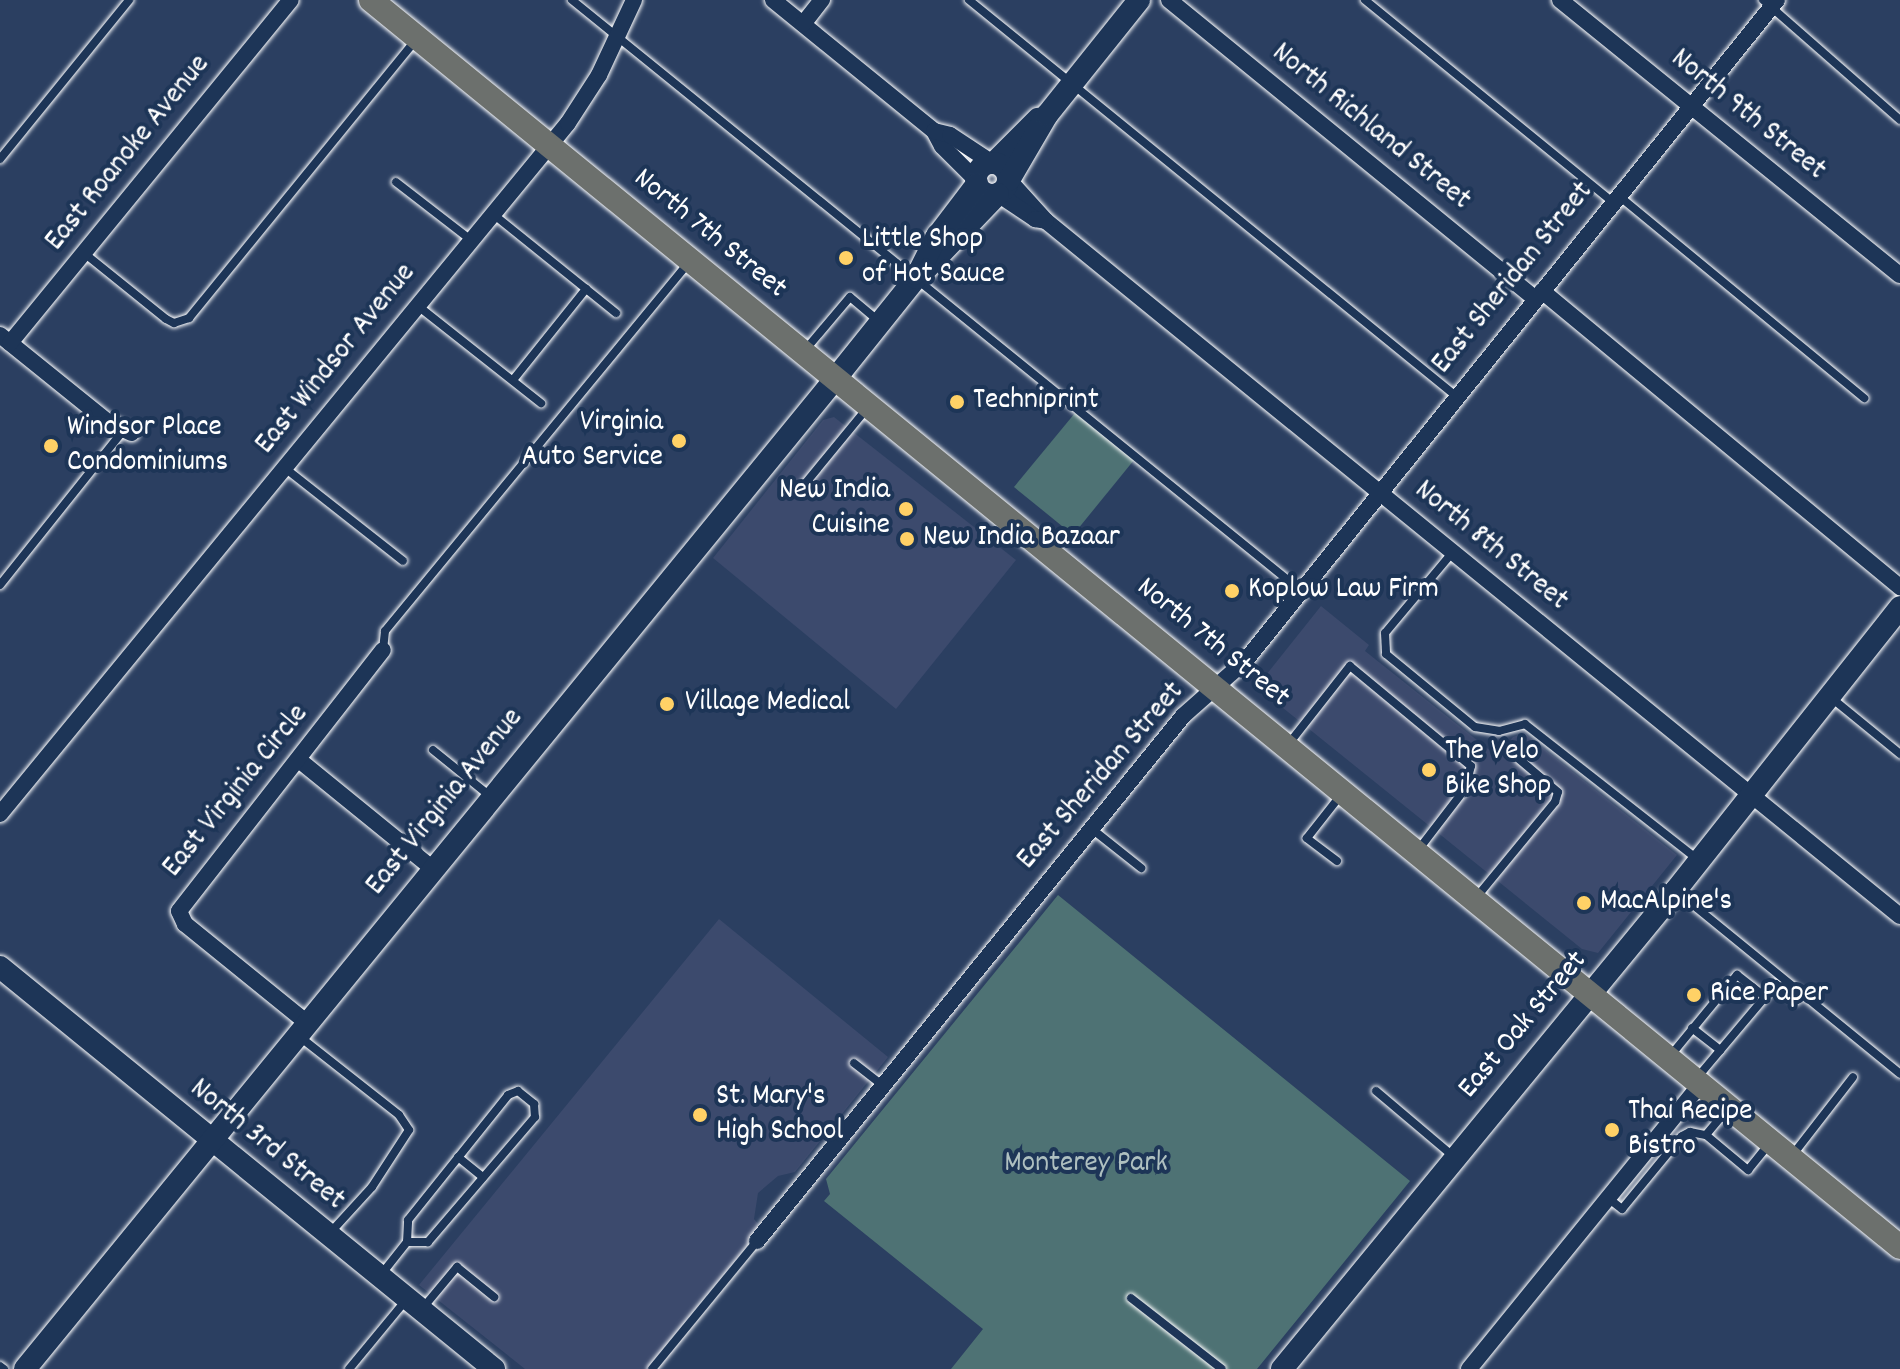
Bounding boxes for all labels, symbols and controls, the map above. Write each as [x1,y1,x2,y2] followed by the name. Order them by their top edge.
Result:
[1263,37,1477,219] street label: North Richland Street
[1662,42,1832,190] street label: North 9th Street
[39,49,219,259] street label: East Roanoke Avenue
[625,162,793,308] street label: North 7th Street
[1425,176,1603,382] street label: East Sheridan Street
[862,223,1005,294] place label: Little Shop of Hot Sauce
[837,249,855,267] marker: Little Shop of Hot Sauce
[249,257,425,463] street label: East Windsor Avenue
[973,384,1099,420] place label: Techniprint
[948,393,966,411] marker: Techniprint
[522,406,663,476] place label: Virginia Auto Service
[67,411,228,482] place label: Windsor Place Condominiums
[670,432,688,450] marker: Virginia Auto Service
[42,437,60,455] marker: Windsor Place Condominiums
[779,474,890,544] place label: New India Cuisine
[1406,474,1574,620] street label: North 8th Street
[897,500,915,518] marker: New India Cuisine
[923,521,1120,557] place label: New India Bazaar
[898,530,916,548] marker: New India Bazaar
[1128,571,1296,717] street label: North 7th Street
[1248,573,1439,609] place label: Koplow Law Firm
[1223,582,1241,600] marker: Koplow Law Firm
[1011,676,1193,878] street label: East Sheridan Street
[685,686,850,722] place label: Village Medical
[656,693,678,715] marker: Village Medical
[156,698,318,886] street label: East Virginia Circle
[360,702,532,904] street label: East Virginia Avenue
[1445,735,1551,806] place label: The Velo Bike Shop
[1420,761,1438,779] marker: The Velo Bike Shop
[1600,885,1732,921] place label: MacAlpine's
[1575,894,1593,912] marker: MacAlpine's
[1452,945,1596,1107] street label: East Oak Street
[1710,977,1828,1013] place label: Rice Paper
[1685,986,1703,1004] marker: Rice Paper
[181,1072,351,1220] street label: North 3rd Street
[716,1080,843,1150] place label: St. Mary's High School
[1628,1095,1753,1166] place label: Thai Recipe Bistro
[691,1106,709,1124] marker: St. Mary's High School
[1603,1121,1621,1139] marker: Thai Recipe Bistro
[1004,1147,1168,1183] park label: Monterey Park

